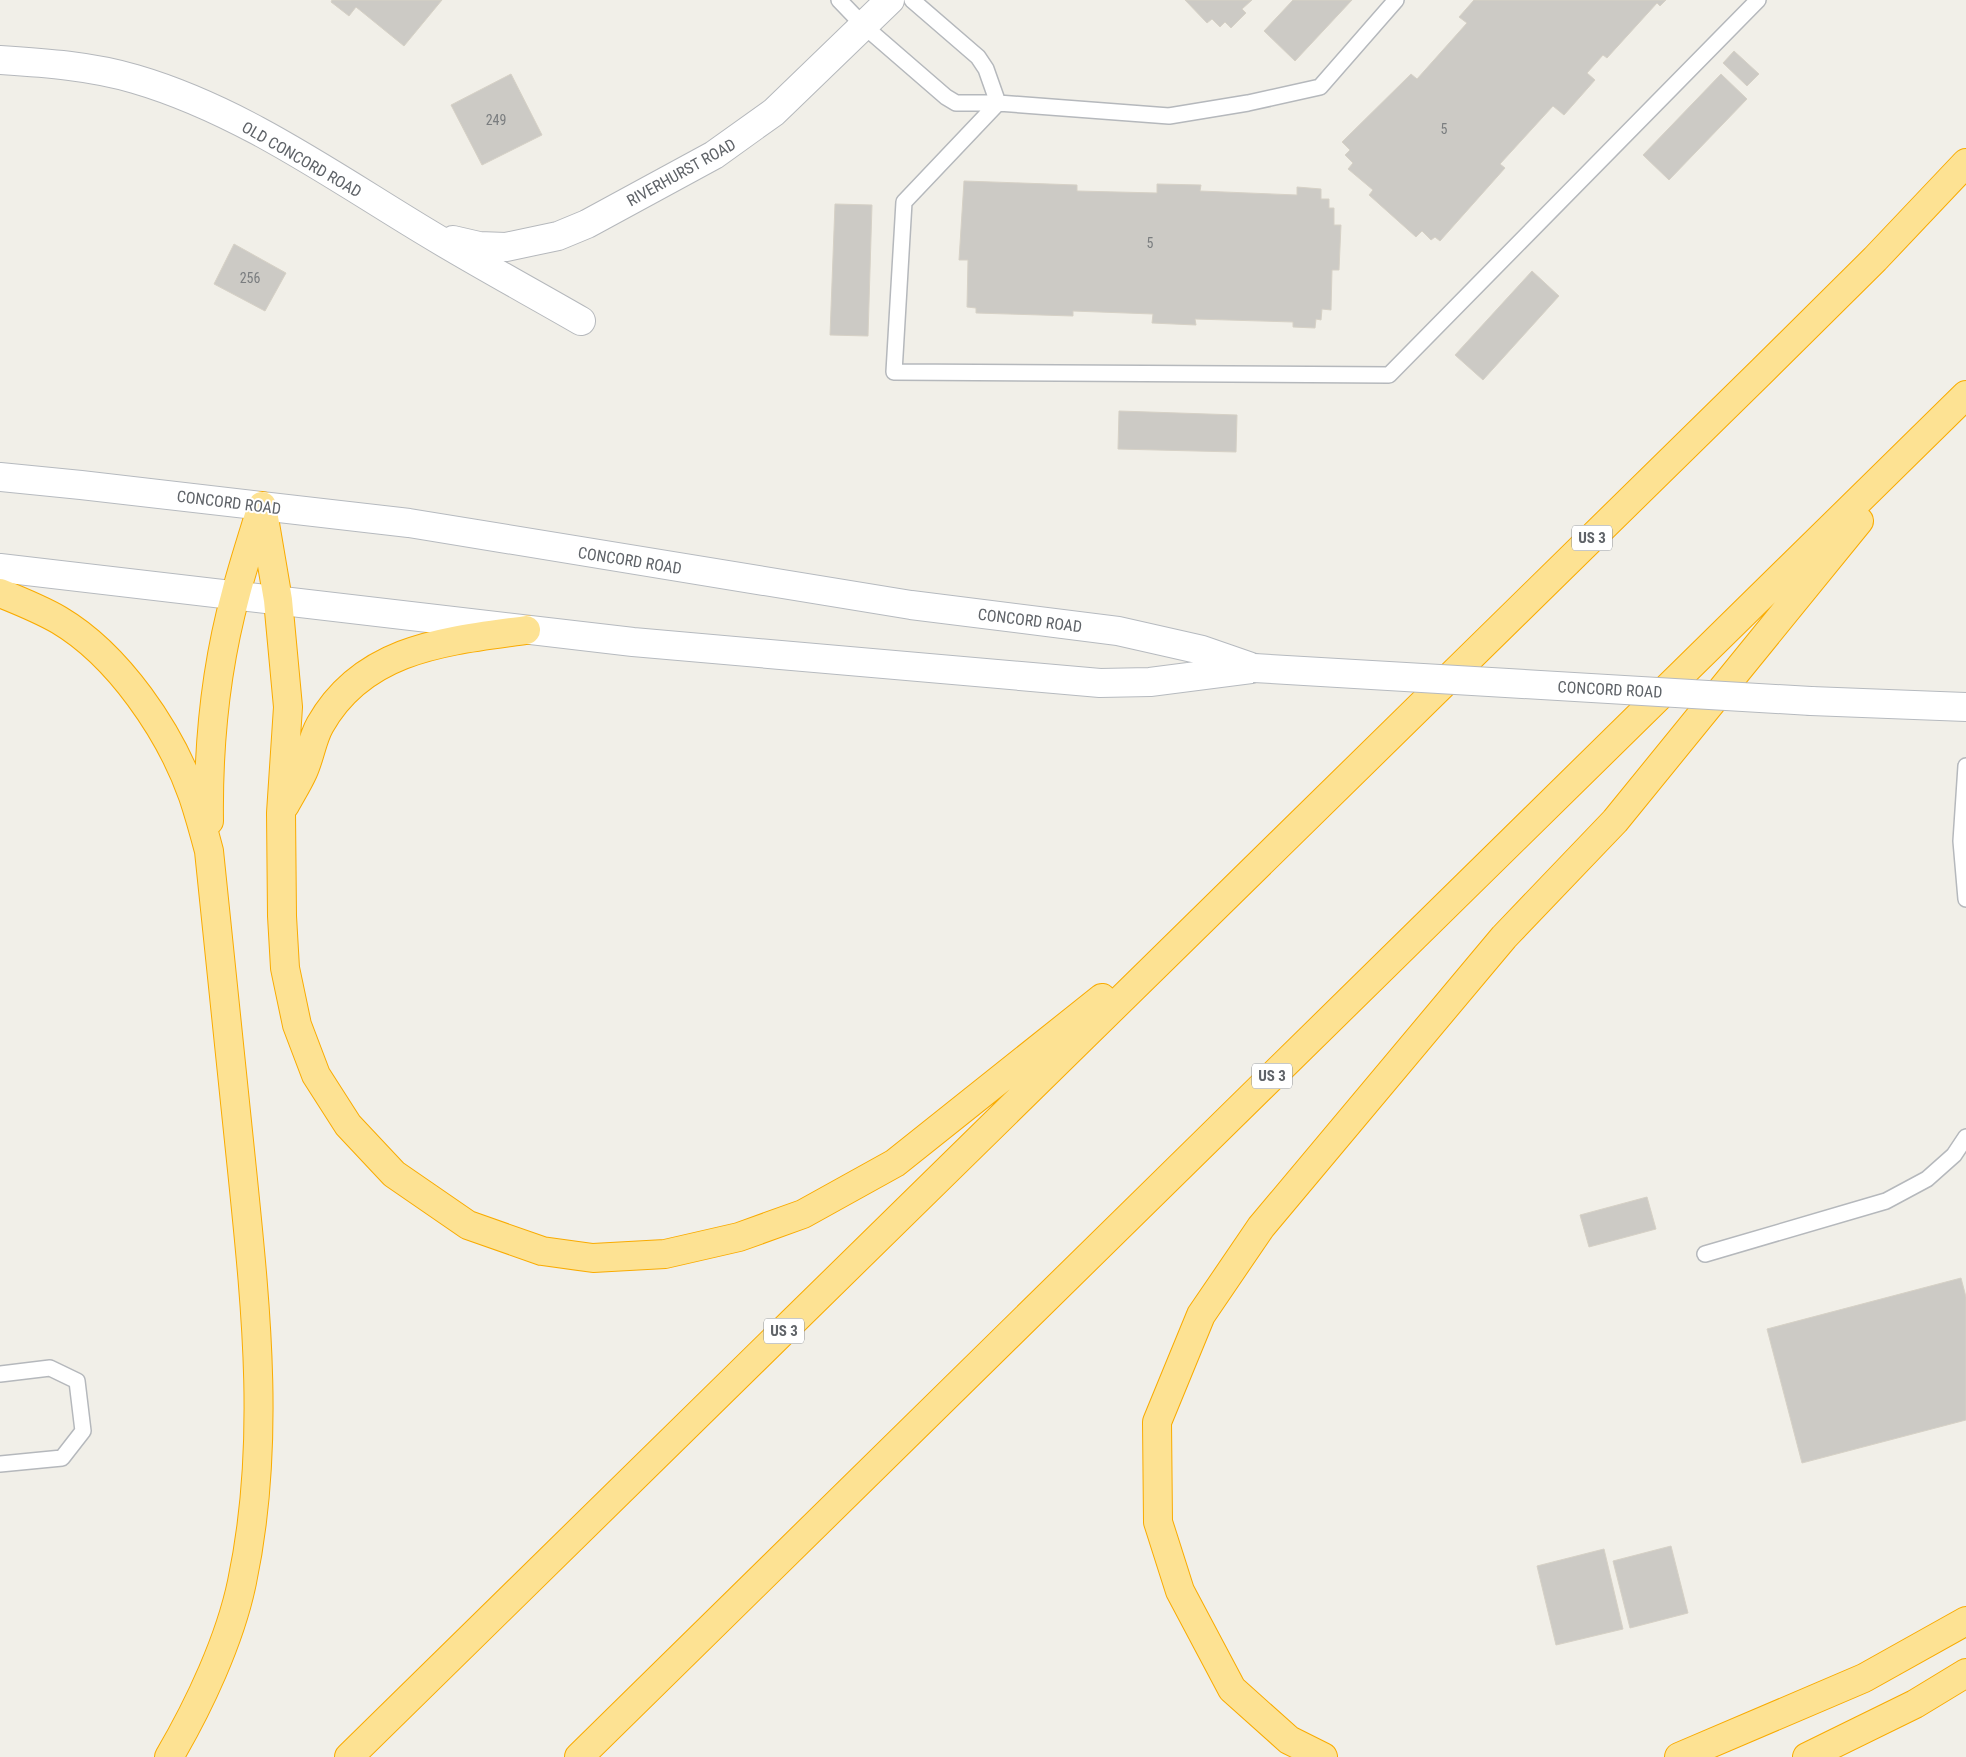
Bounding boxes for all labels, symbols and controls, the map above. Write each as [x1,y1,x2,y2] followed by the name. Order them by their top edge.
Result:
[486,112,506,128] house number: 249
[239,117,365,201] street label: OLD CONCORD ROAD
[1441,121,1448,137] house number: 5
[623,135,739,210] street label: RIVERHURST ROAD
[1147,235,1154,251] house number: 5
[240,270,260,286] house number: 256
[176,487,282,518] street label: CONCORD ROAD
[1572,526,1612,550] road number: US 3
[577,543,683,578] street label: CONCORD ROAD
[977,605,1083,636] street label: CONCORD ROAD
[1557,677,1663,702] street label: CONCORD ROAD
[1252,1064,1292,1088] road number: US 3
[764,1318,804,1344] road number: US 3

